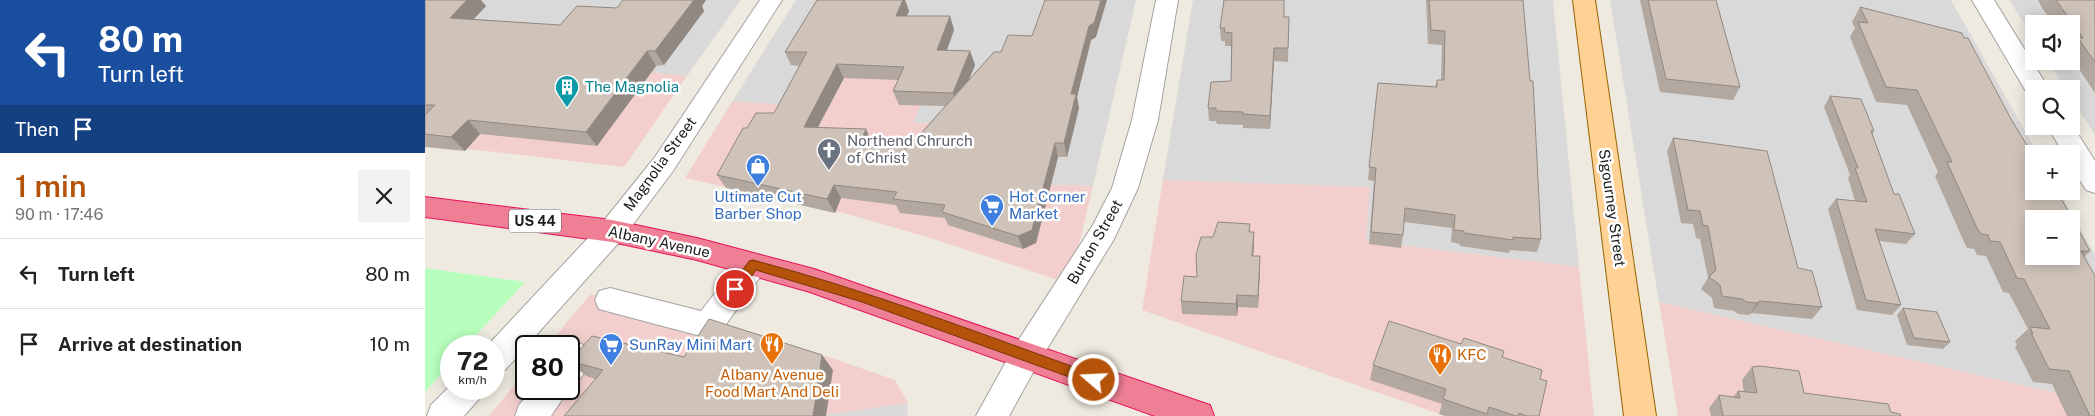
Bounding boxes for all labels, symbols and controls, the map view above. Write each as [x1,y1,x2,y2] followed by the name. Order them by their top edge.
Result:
[2025,15,2080,265] map controls
[2025,15,2080,70] button: sound
[98,19,183,60] text: 80 m
[15,20,80,85] icon: left
[98,61,184,87] text: Turn left
[554,74,580,108] building icon: The Magnolia
[585,78,679,95] place label: The Magnolia
[2025,80,2080,135] button: search
[620,113,699,214] street label: Magnolia Street
[69,115,97,143] icon: arrive
[15,118,59,140] text: Then
[847,132,973,166] place label: Northend Chrurch of Christ
[816,137,842,171] church icon: Northend Chrurch of Christ
[2025,145,2080,200] button: +
[1596,148,1629,268] street label: Sigourney Street
[745,153,771,187] shop icon: Ultimate Cut Barber Shop
[15,168,86,204] text: 1 min
[358,170,410,222] button: close
[714,188,802,222] place label: Ultimate Cut Barber Shop
[1009,188,1086,222] place label: Hot Corner Market
[979,193,1005,227] supermarket icon: Hot Corner Market
[1064,196,1126,287] street label: Burton Street
[15,205,103,224] text: 90 m · 17:46
[509,210,561,232] road number: US 44
[2025,210,2080,265] button: −
[607,222,712,261] street label: Albany Avenue
[15,260,43,288] icon: left
[58,263,135,285] text: Turn left
[365,263,410,285] text: 80 m
[714,268,756,310] pin
[721,275,749,303] icon: arrive
[15,330,43,358] icon: arrive
[759,331,785,365] restaurant icon: Albany Avenue Food Mart And Deli
[598,332,624,366] supermarket icon: SunRay Mini Mart
[58,333,242,355] text: Arrive at destination
[370,333,410,355] text: 10 m
[515,335,580,400] speed limit sign: 80
[629,336,752,353] place label: SunRay Mini Mart
[1427,342,1453,376] restaurant icon: KFC
[457,346,488,376] text: 72
[1457,346,1486,363] place label: KFC
[1067,353,1119,405] position arrow
[705,366,839,400] place label: Albany Avenue Food Mart And Deli
[458,373,487,387] text: km/h

